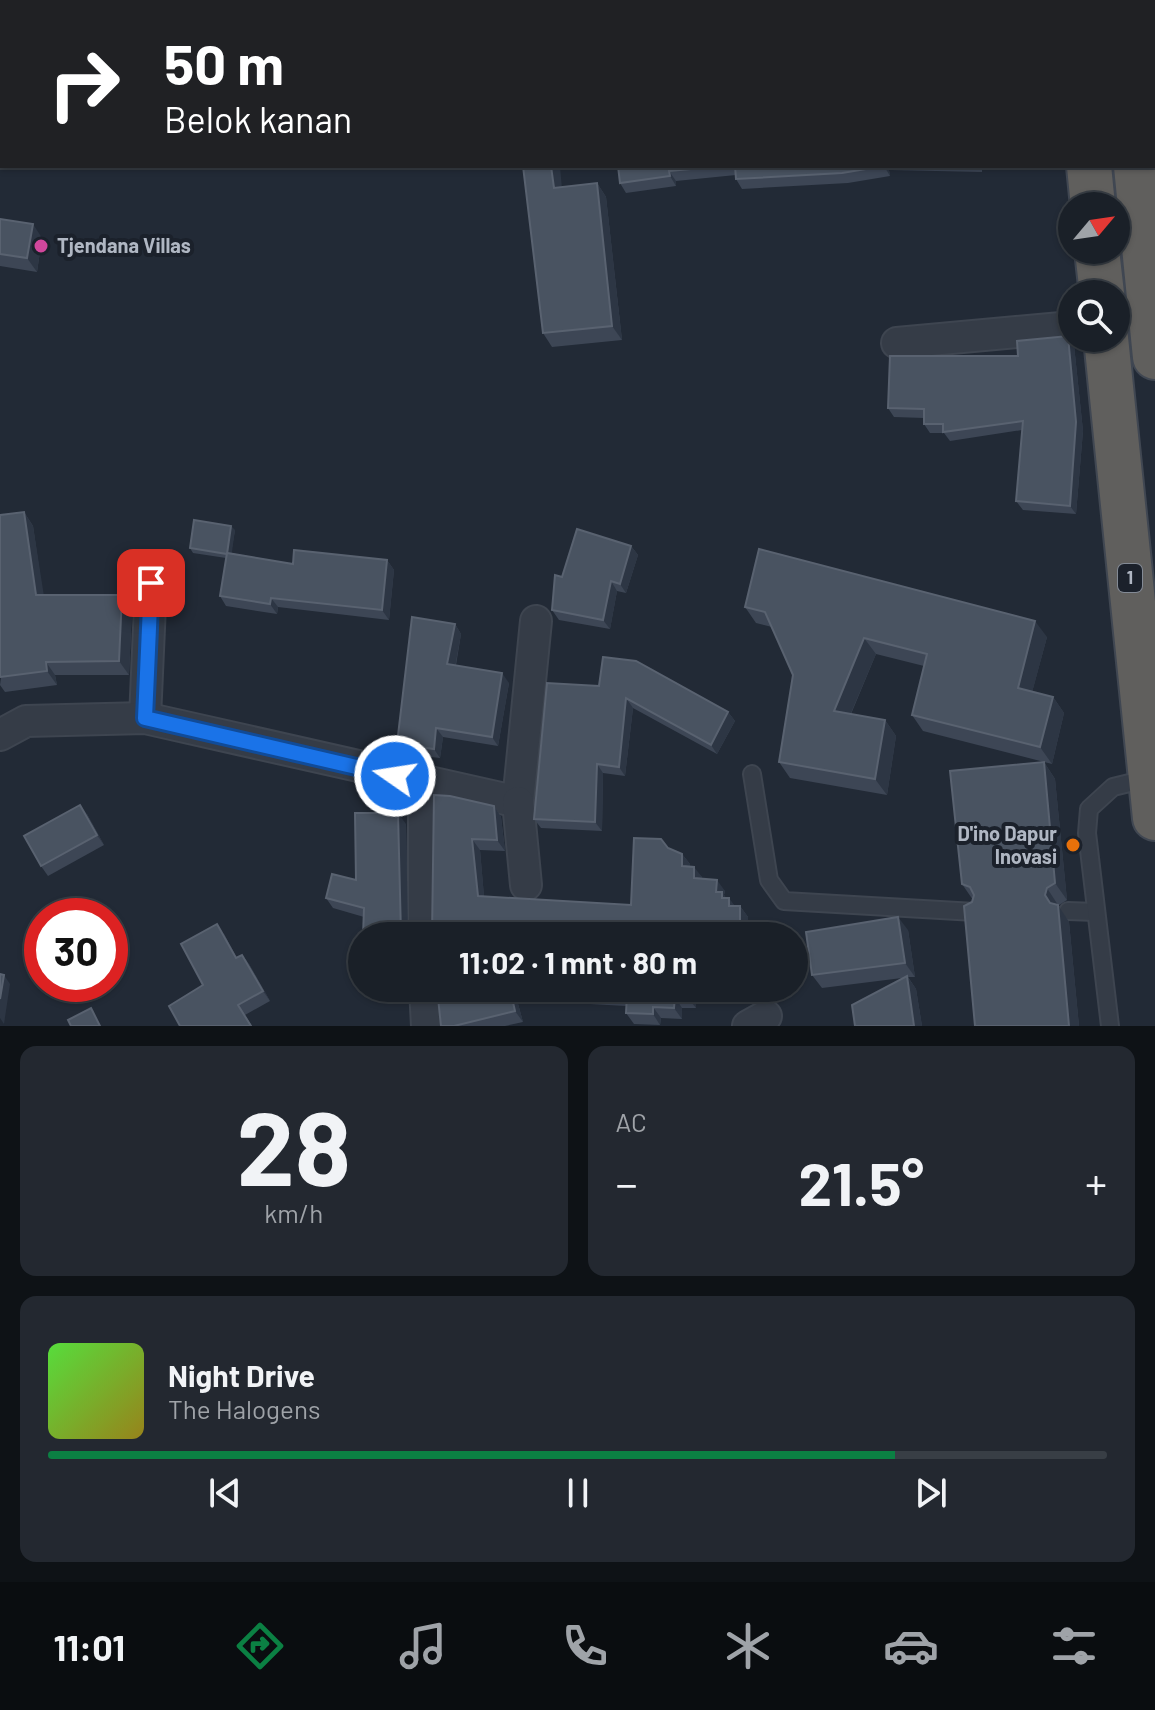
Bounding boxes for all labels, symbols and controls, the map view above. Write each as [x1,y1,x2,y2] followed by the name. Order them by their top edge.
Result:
[164,29,284,96] text: 50 m
[32,32,136,136] icon: right
[164,97,352,140] text: Belok kanan
[1058,192,1130,264] north arrow
[1058,192,1130,352] map controls
[57,233,191,257] place label: Tjendana Villas
[32,237,50,255] marker: Tjendana Villas
[1058,280,1130,352] button: search
[117,549,185,617] pin
[129,561,173,605] icon: arrive
[1118,564,1142,592] road number: 1
[353,734,437,818] position arrow
[957,821,1057,868] place label: D'ino Dapur Inovasi
[1064,836,1082,854] marker: D'ino Dapur Inovasi
[24,898,128,1002] speed limit sign: 30
[459,944,697,980] text: 11:02 · 1 mnt · 80 m
[236,1082,351,1207] text: 28
[616,1106,647,1137] text: AC
[798,1146,924,1218] text: 21.5°
[616,1156,638,1209] text: −
[1085,1156,1107,1209] text: +
[264,1197,323,1228] text: km/h
[168,1357,315,1393] text: Night Drive
[168,1393,320,1424] text: The Halogens
[203,1471,247,1515] icon: previous
[556,1471,600,1515] icon: pause
[909,1471,953,1515] icon: next
[232,1618,288,1674] icon: directions
[395,1618,451,1674] icon: music
[557,1618,613,1674] icon: phone
[720,1618,776,1674] icon: climate
[883,1618,939,1674] icon: car
[1046,1618,1102,1674] icon: filters
[53,1625,125,1668] text: 11:01

